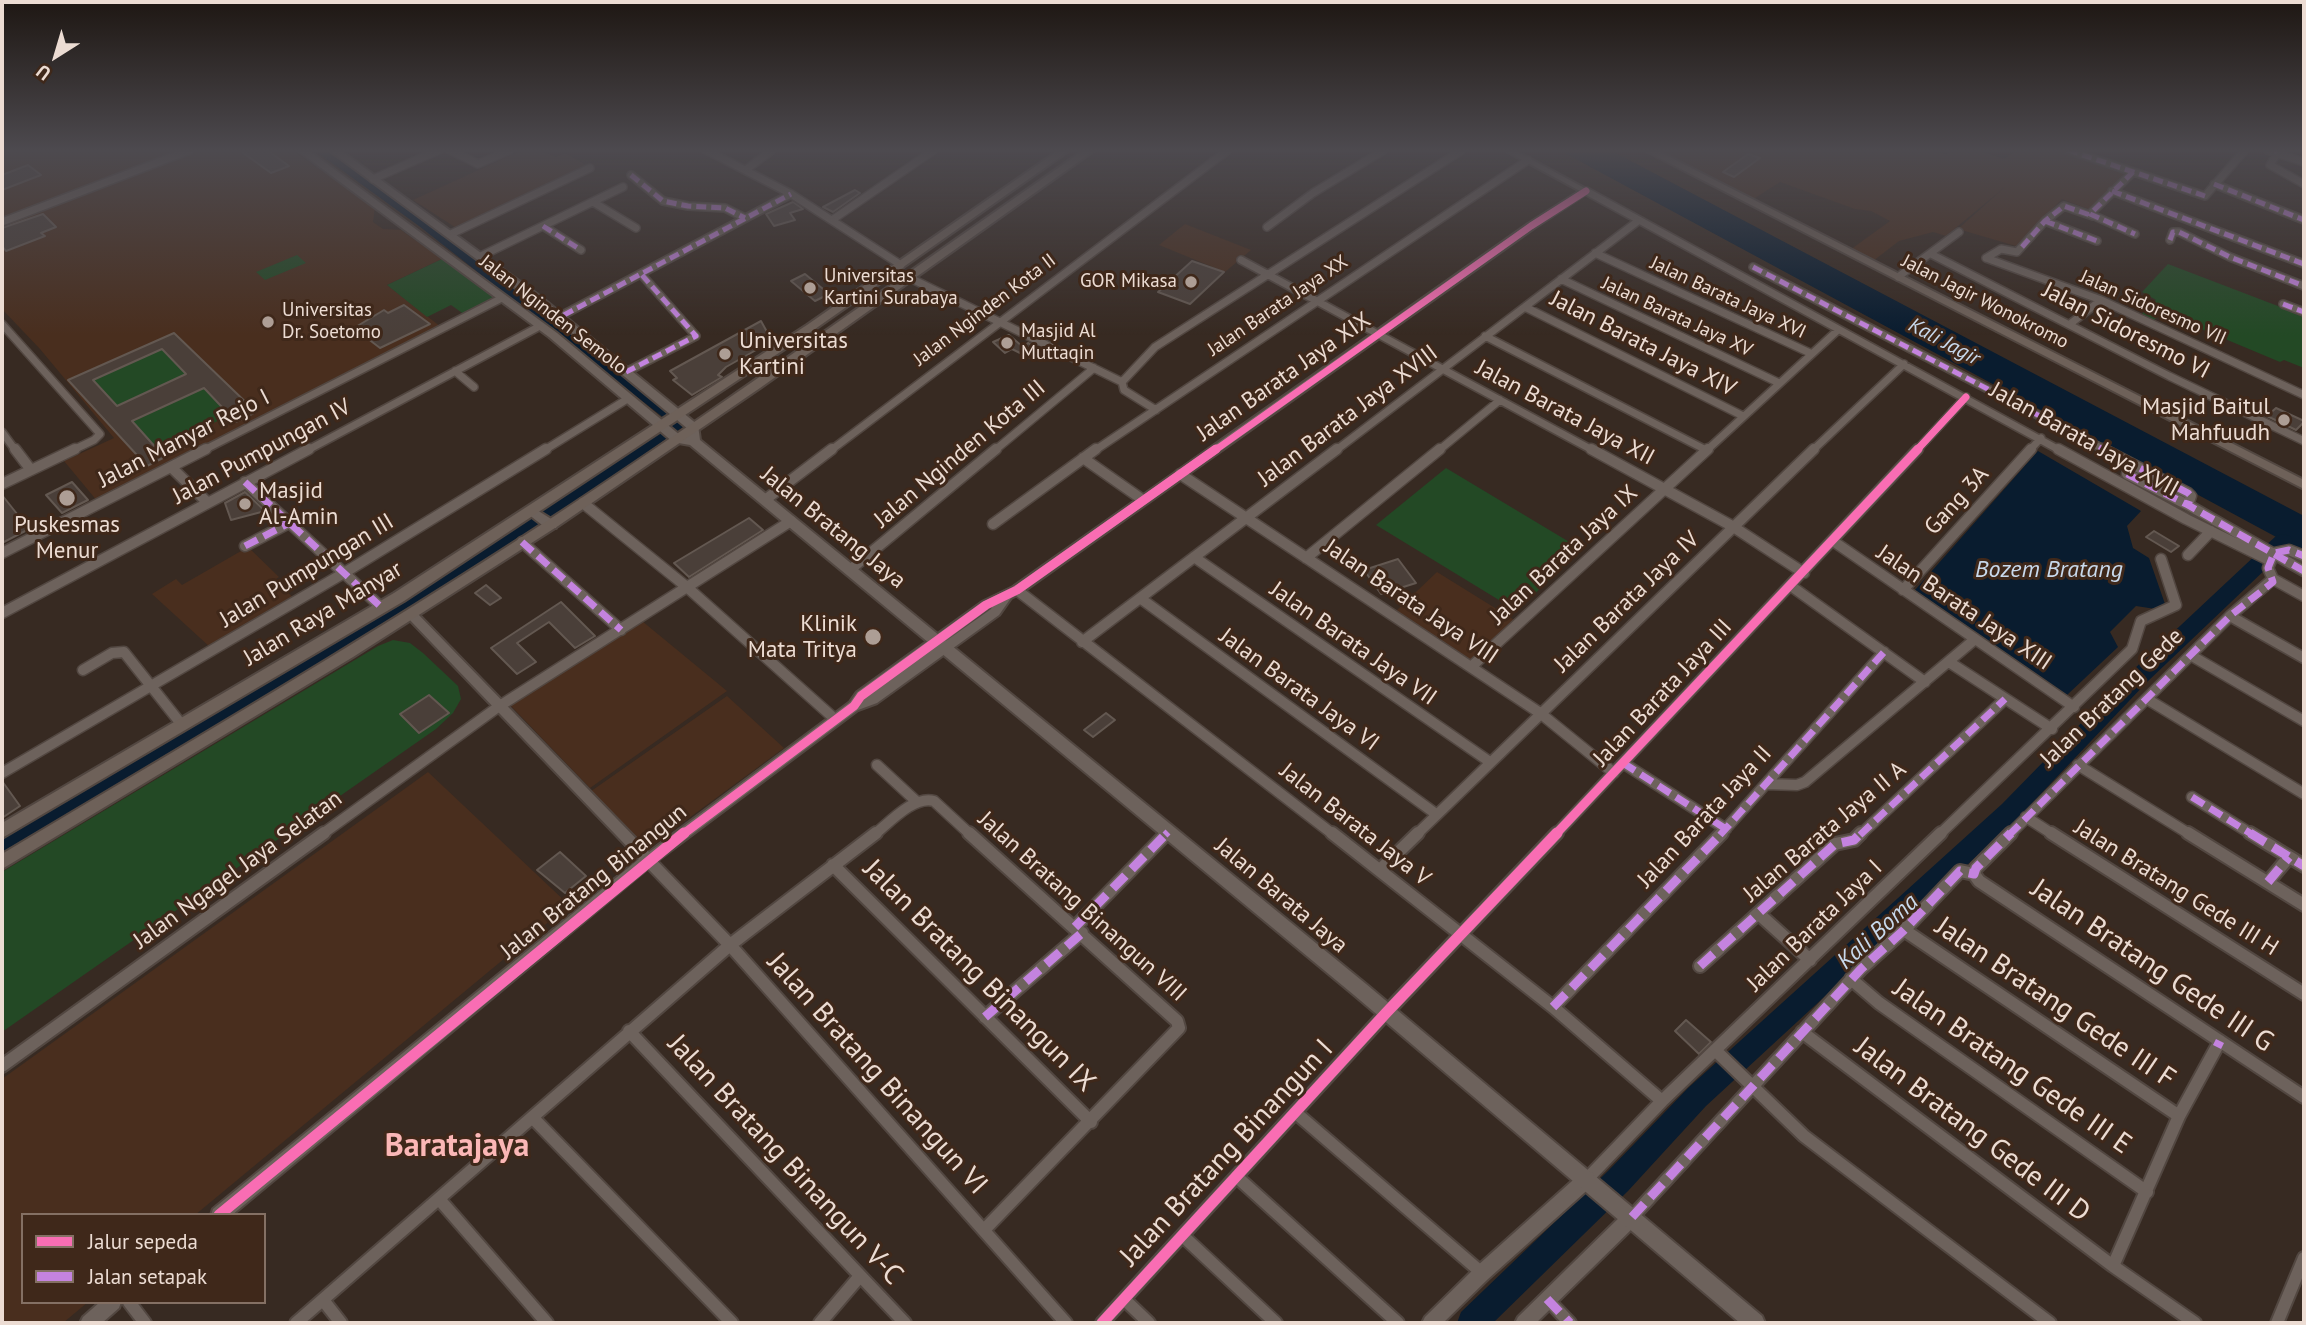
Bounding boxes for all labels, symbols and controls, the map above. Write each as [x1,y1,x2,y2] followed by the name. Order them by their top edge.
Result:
[21,21,91,91] north arrow
[31,60,55,86] text: U
[909,249,1061,371] street label: Jalan Nginden Kota II
[1898,250,2072,354] street label: Jalan Jagir Wonokromo
[475,251,631,379] street label: Jalan Nginden Semolo
[1204,251,1352,361] street label: Jalan Barata Jaya XX
[1647,252,1809,344] street label: Jalan Barata Jaya XVI
[824,266,958,310] place label: Universitas Kartini Surabaya
[2076,266,2230,350] street label: Jalan Sidoresmo VII
[1080,271,1177,293] place label: GOR Mikasa
[1598,272,1756,362] street label: Jalan Barata Jaya XV
[1183,274,1199,290] marker: GOR Mikasa
[2038,277,2214,385] street label: Jalan Sidoresmo VI
[802,280,818,296] marker: Universitas Kartini Surabaya
[1546,285,1740,403] street label: Jalan Barata Jaya XIV
[282,300,381,344] place label: Universitas Dr. Soetomo
[1192,307,1376,447] street label: Jalan Barata Jaya XIX
[1904,313,1984,371] water label: Kali Jagir
[260,314,276,330] marker: Universitas Dr. Soetomo
[1021,321,1096,365] place label: Masjid Al Muttaqin
[739,327,848,381] place label: Universitas Kartini
[999,335,1015,351] marker: Masjid Al Muttaqin
[1253,339,1443,493] street label: Jalan Barata Jaya XVIII
[717,346,733,362] marker: Universitas Kartini
[1471,354,1659,472] street label: Jalan Barata Jaya XII
[869,374,1051,534] street label: Jalan Nginden Kota III
[1985,377,2183,503] street label: Jalan Barata Jaya XVII
[94,384,274,494] street label: Jalan Manyar Rejo I
[168,393,356,511] street label: Jalan Pumpungan IV
[2142,393,2270,447] place label: Masjid Baitul Mahfuudh
[2276,412,2292,428] marker: Masjid Baitul Mahfuudh
[755,461,911,595] street label: Jalan Bratang Jaya
[1919,461,1995,541] street label: Gang 3A
[259,477,338,531] place label: Masjid Al-Amin
[1485,480,1643,630] street label: Jalan Barata Jaya IX
[57,488,77,508] marker: Puskesmas Menur
[237,496,253,512] marker: Masjid Al-Amin
[215,508,399,634] street label: Jalan Pumpungan III
[14,511,120,565] place label: Puskesmas Menur
[1549,526,1705,678] street label: Jalan Barata Jaya IV
[1319,534,1503,670] street label: Jalan Barata Jaya VIII
[1871,539,2057,677] street label: Jalan Barata Jaya XIII
[239,556,407,672] street label: Jalan Raya Manyar
[1975,556,2123,584] water label: Bozem Bratang
[1264,576,1442,712] street label: Jalan Barata Jaya VII
[748,610,857,664] place label: Klinik Mata Tritya
[1588,614,1738,772] street label: Jalan Barata Jaya III
[1214,623,1384,757] street label: Jalan Barata Jaya VI
[2035,623,2189,773] street label: Jalan Bratang Gede
[863,627,883,647] marker: Klinik Mata Tritya
[1632,740,1778,894] street label: Jalan Barata Jaya II
[1738,756,1912,908] street label: Jalan Barata Jaya II A
[1274,758,1436,892] street label: Jalan Barata Jaya V
[128,785,348,955] street label: Jalan Ngagel Jaya Selatan
[495,798,693,966] street label: Jalan Bratang Binangun
[972,806,1192,1008] street label: Jalan Bratang Binangun VIII
[2069,814,2283,962] street label: Jalan Bratang Gede III H
[1209,833,1353,959] street label: Jalan Barata Jaya
[856,853,1102,1099] street label: Jalan Bratang Binangun IX
[1742,854,1888,998] street label: Jalan Barata Jaya I
[2024,872,2280,1060] street label: Jalan Bratang Gede III G
[1831,888,1925,976] water label: Kali Boma
[1929,910,2181,1096] street label: Jalan Bratang Gede III F
[760,946,994,1202] street label: Jalan Bratang Binangun VI
[1886,972,2138,1162] street label: Jalan Bratang Gede III E
[660,1028,910,1292] street label: Jalan Bratang Binangun V-C
[1848,1030,2096,1230] street label: Jalan Bratang Gede III D
[1113,1033,1341,1273] street label: Jalan Bratang Binangun I
[385,1128,529,1166] district label: Baratajaya
[21,1213,266,1304] legend
[88,1228,198,1255] text: Jalur sepeda
[88,1263,207,1290] text: Jalan setapak

